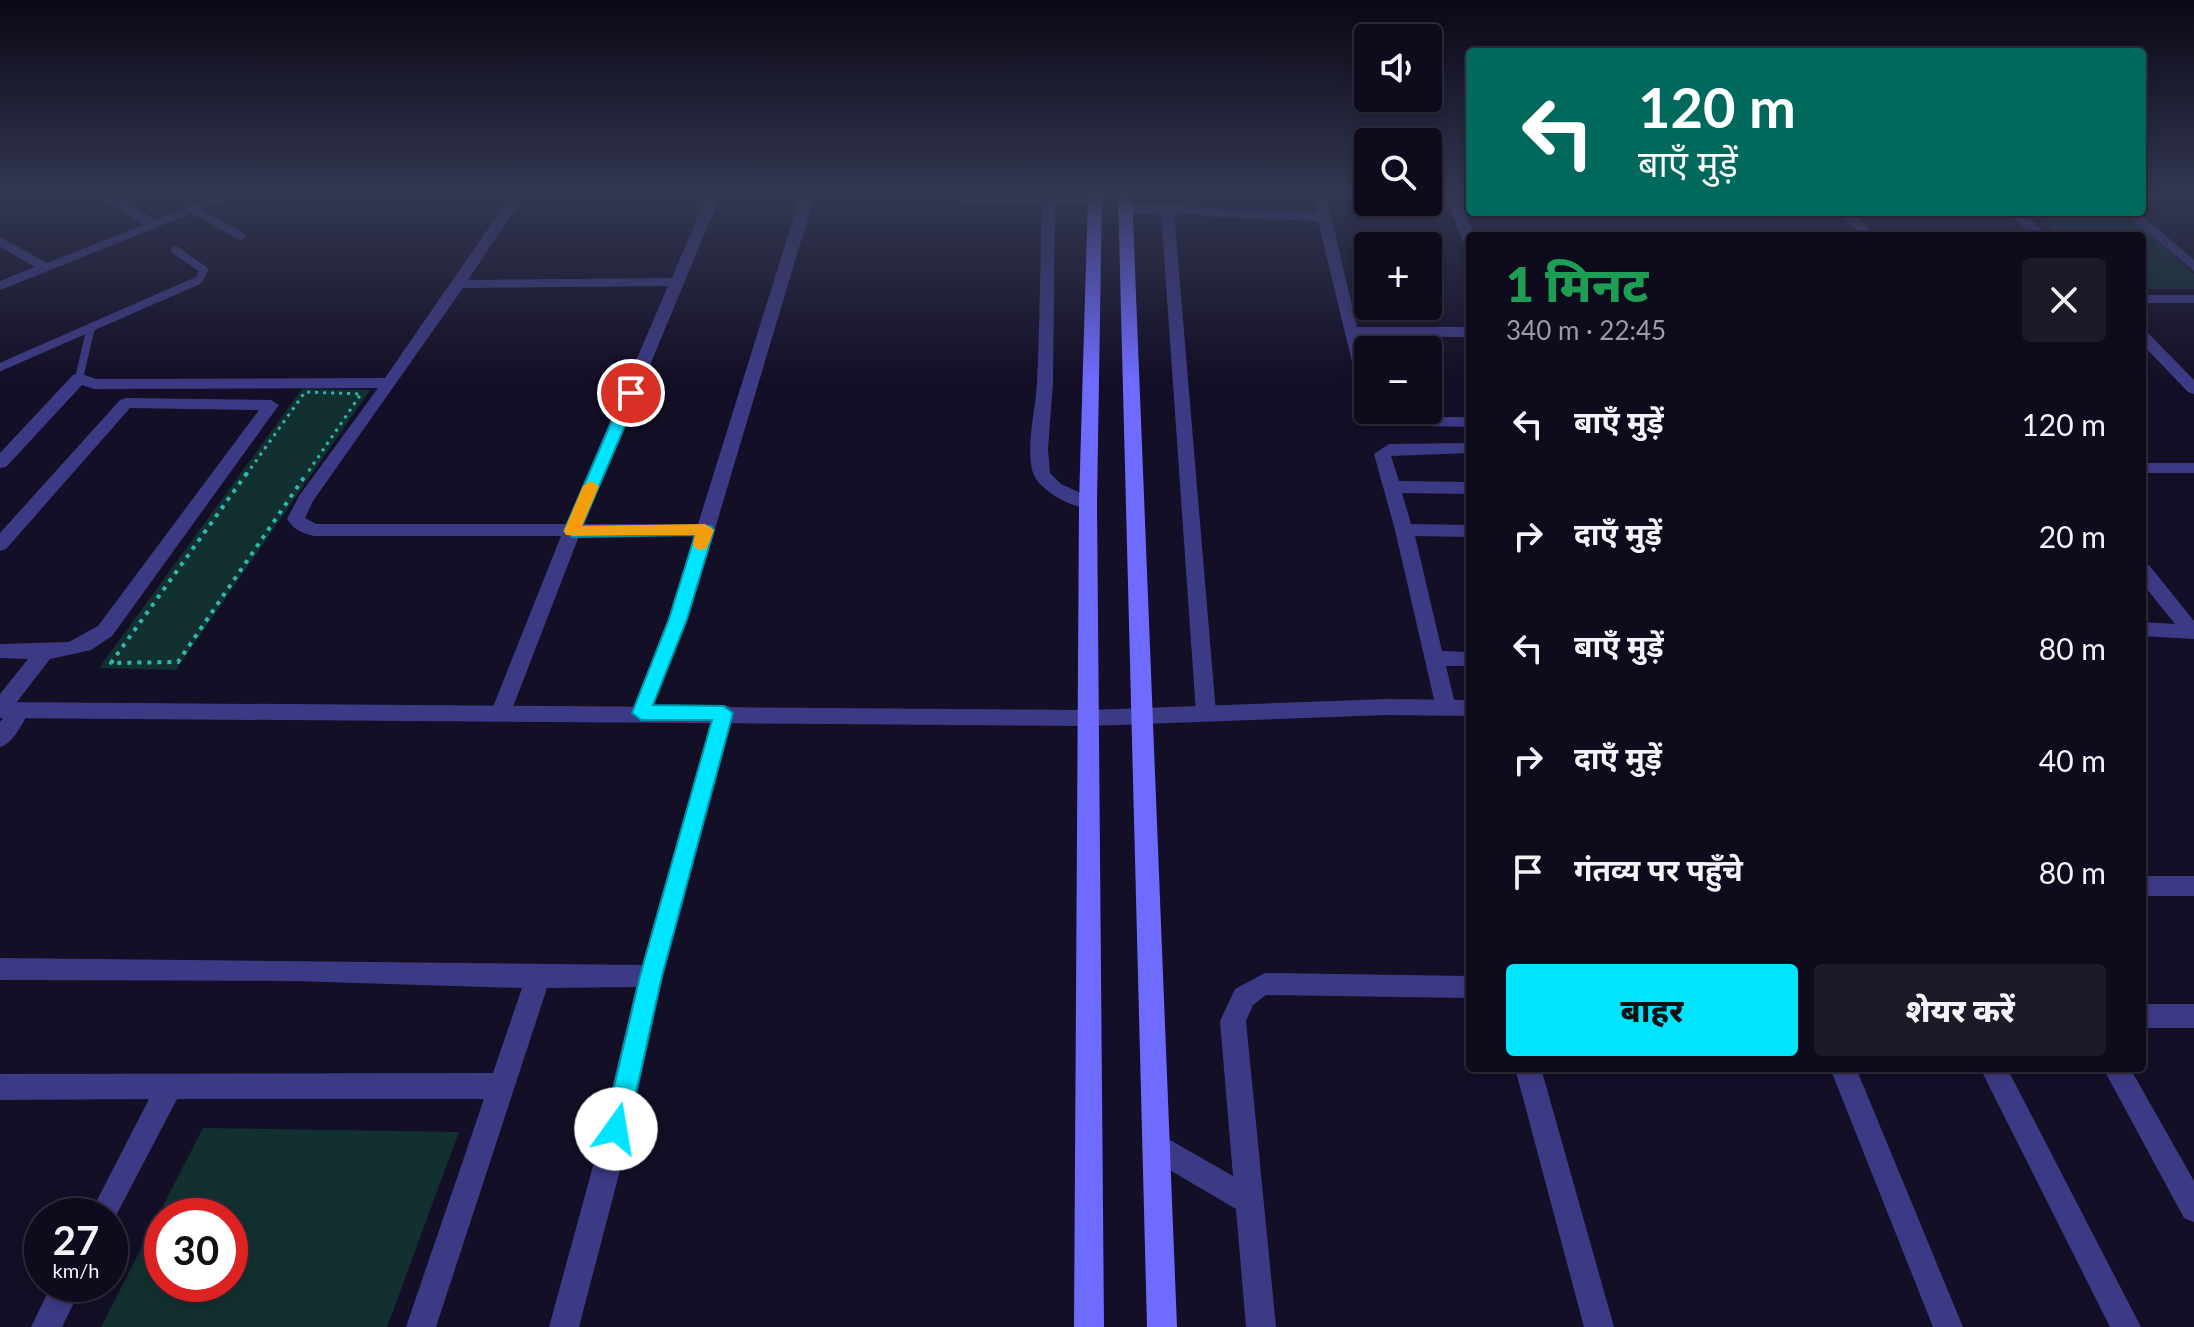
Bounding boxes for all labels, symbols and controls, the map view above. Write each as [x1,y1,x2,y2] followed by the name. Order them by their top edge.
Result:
[1354,24,1442,424] map controls
[1354,24,1442,112] button: sound
[1638,73,1796,140] text: 120 m
[1506,80,1610,184] icon: left
[1354,128,1442,216] button: search
[1638,141,1738,185] text: बाएँ मुड़ें
[1354,232,1442,320] button: +
[1506,255,1648,312] text: 1 मिनट
[2022,258,2106,342] button: close
[1506,314,1666,346] text: 340 m · 22:45
[1354,336,1442,424] button: −
[597,359,665,427] pin
[609,371,653,415] icon: arrive
[1506,402,1550,446] icon: left
[1574,403,1664,439] text: बाएँ मुड़ें
[2021,406,2106,442] text: 120 m
[1506,514,1550,558] icon: right
[1574,515,1662,551] text: दाएँ मुड़ें
[2039,518,2106,554] text: 20 m
[1506,626,1550,670] icon: left
[1574,627,1664,663] text: बाएँ मुड़ें
[2039,630,2106,666] text: 80 m
[1506,738,1550,782] icon: right
[1574,739,1662,775] text: दाएँ मुड़ें
[2039,742,2106,778] text: 40 m
[1506,850,1550,894] icon: arrive
[1574,851,1743,887] text: गंतव्य पर पहुँचे
[2039,854,2106,890] text: 80 m
[1506,964,1798,1056] button: बाहर
[1814,964,2106,1056] button: शेयर करें
[574,1087,658,1171] position arrow
[144,1198,248,1302] speed limit sign: 30
[53,1216,99,1264] text: 27
[53,1258,99,1282] text: km/h

